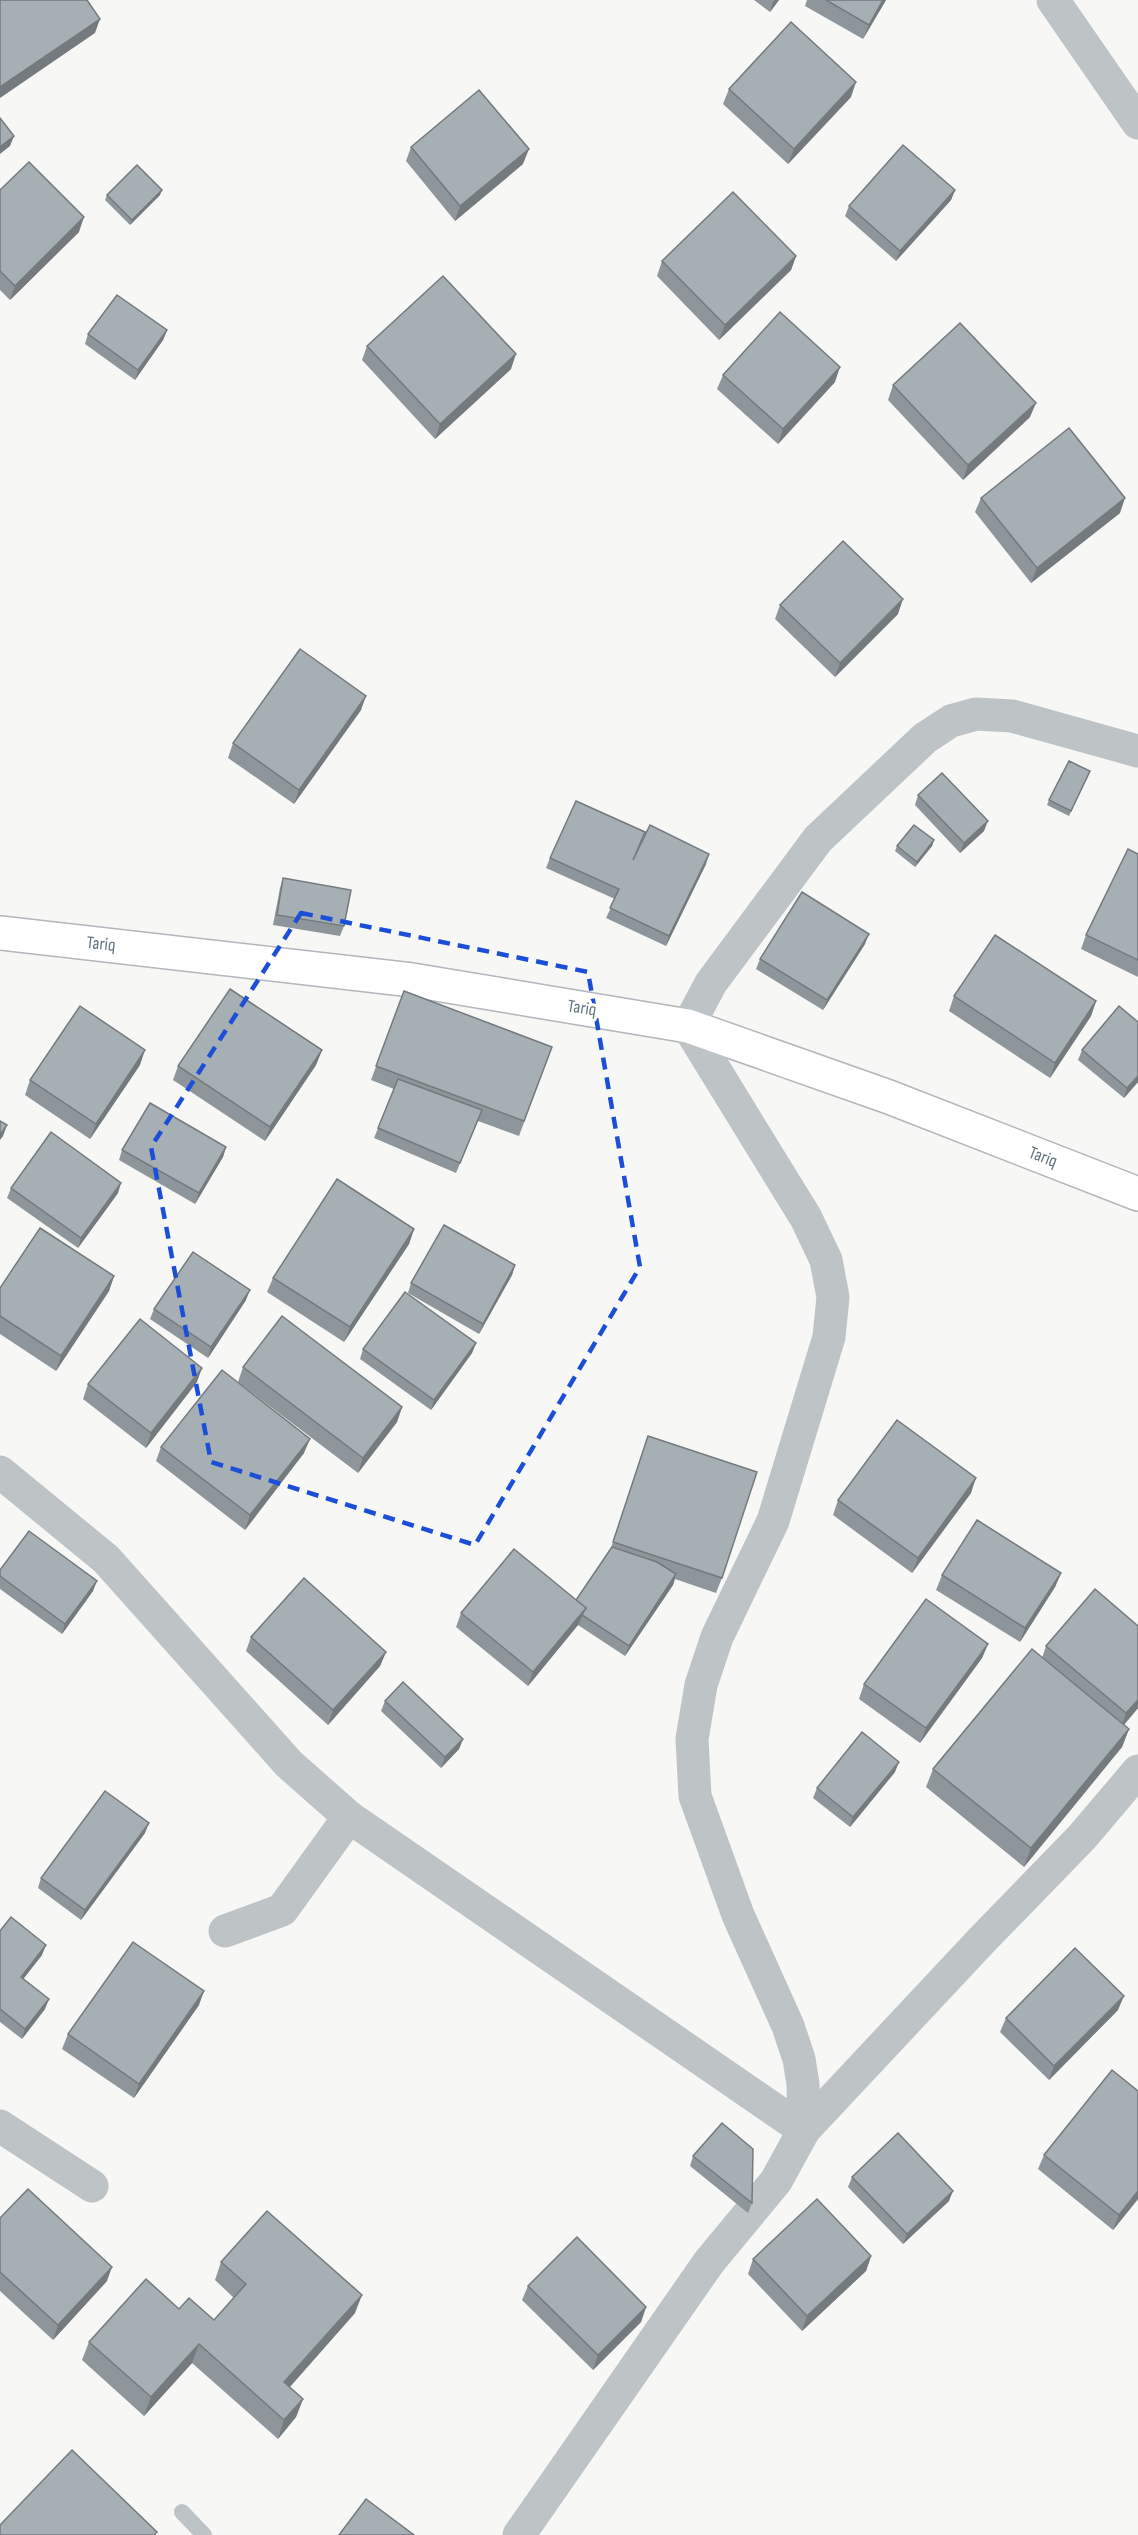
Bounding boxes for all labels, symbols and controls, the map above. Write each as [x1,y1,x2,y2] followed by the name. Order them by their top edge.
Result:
[85,932,117,956] street label: Tariq
[566,995,598,1021] street label: Tariq
[1026,1142,1060,1172] street label: Tariq

